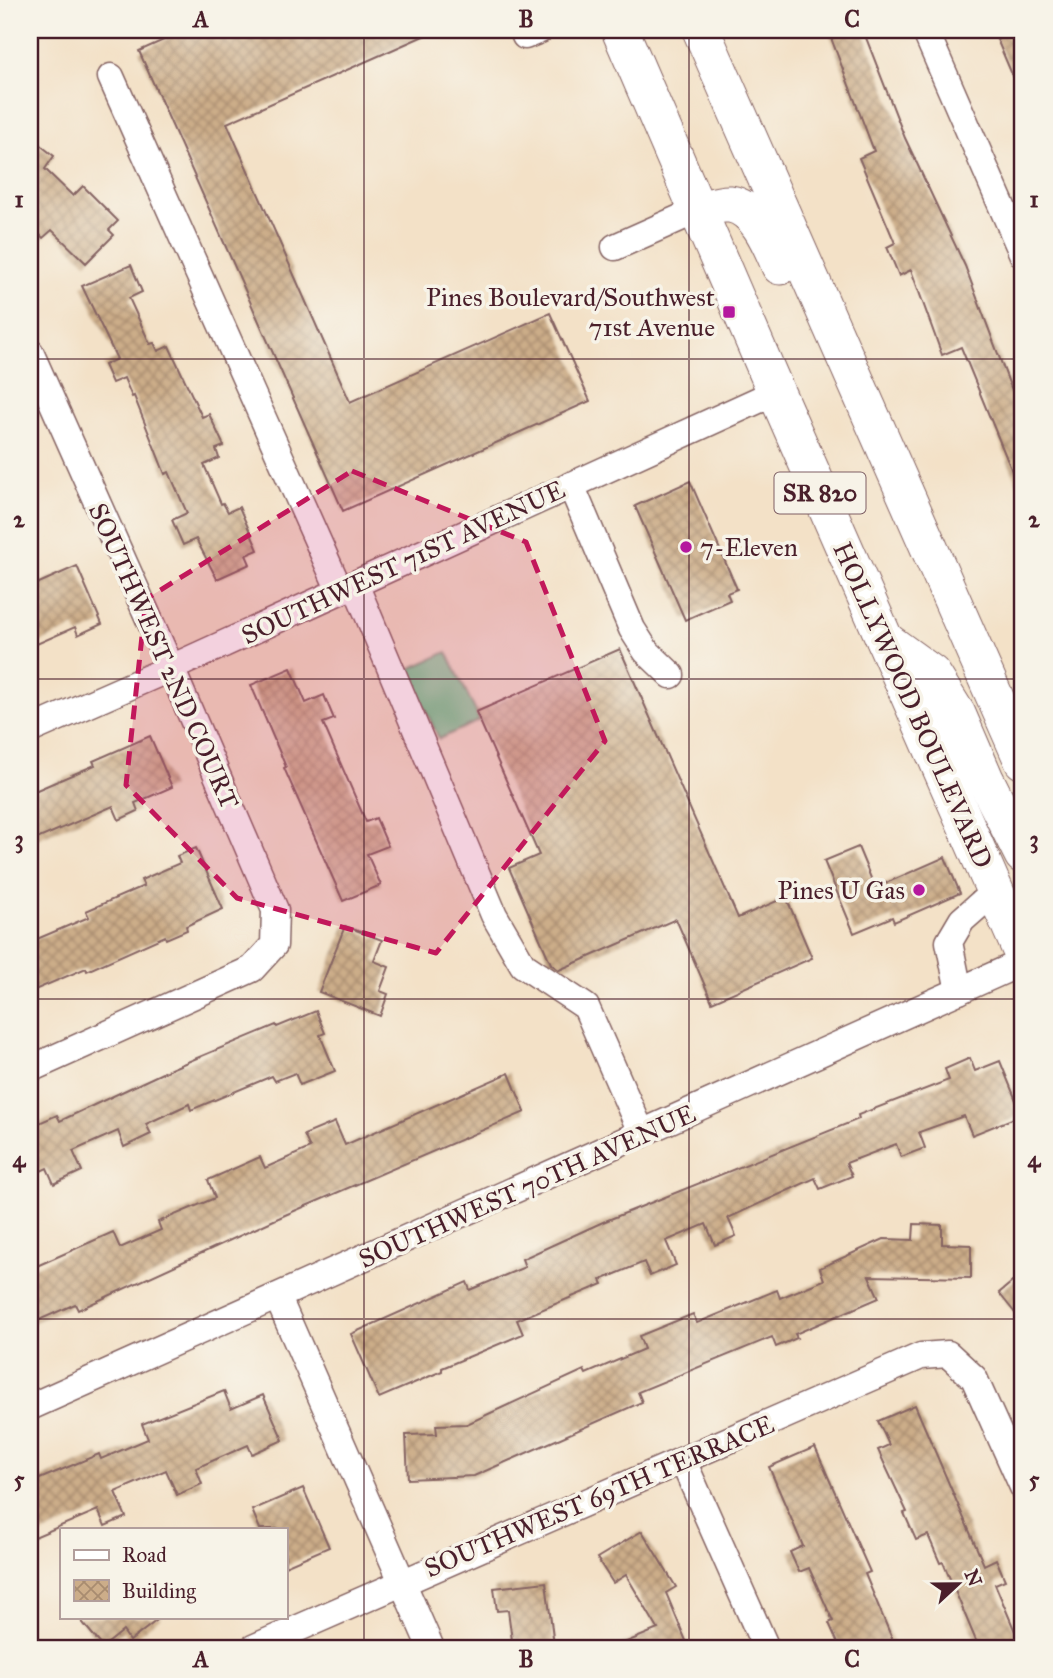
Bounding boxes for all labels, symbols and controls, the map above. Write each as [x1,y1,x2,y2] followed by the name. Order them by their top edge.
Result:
[191,5,209,33] text: A
[518,5,534,33] text: B
[844,5,860,33] text: C
[14,185,24,213] text: 1
[1029,185,1039,213] text: 1
[426,281,715,343] place label: Pines Boulevard/Southwest 71st Avenue
[721,304,737,320] marker: Pines Boulevard/Southwest 71st Avenue
[774,472,866,514] road number: SR 820
[236,473,570,651] street label: SOUTHWEST 71ST AVENUE
[82,498,246,814] street label: SOUTHWEST 2ND COURT
[13,505,25,533] text: 2
[1028,505,1040,533] text: 2
[700,531,798,563] place label: 7-Eleven
[826,537,1000,873] street label: HOLLYWOOD BOULEVARD
[678,539,694,555] marker: 7-Eleven
[14,825,24,854] text: 3
[1029,825,1039,854] text: 3
[777,874,905,906] place label: Pines U Gas
[911,882,927,898] marker: Pines U Gas
[354,1097,700,1275] street label: SOUTHWEST 70TH AVENUE
[13,1145,27,1173] text: 4
[1028,1145,1042,1173] text: 4
[419,1408,779,1584] street label: SOUTHWEST 69TH TERRACE
[14,1465,25,1493] text: 5
[1029,1465,1040,1493] text: 5
[60,1528,287,1618] legend
[122,1542,167,1568] text: Road
[923,1548,993,1618] north arrow
[960,1566,987,1590] text: N
[122,1578,196,1604] text: Building
[191,1645,209,1673] text: A
[518,1645,534,1673] text: B
[844,1645,860,1673] text: C

